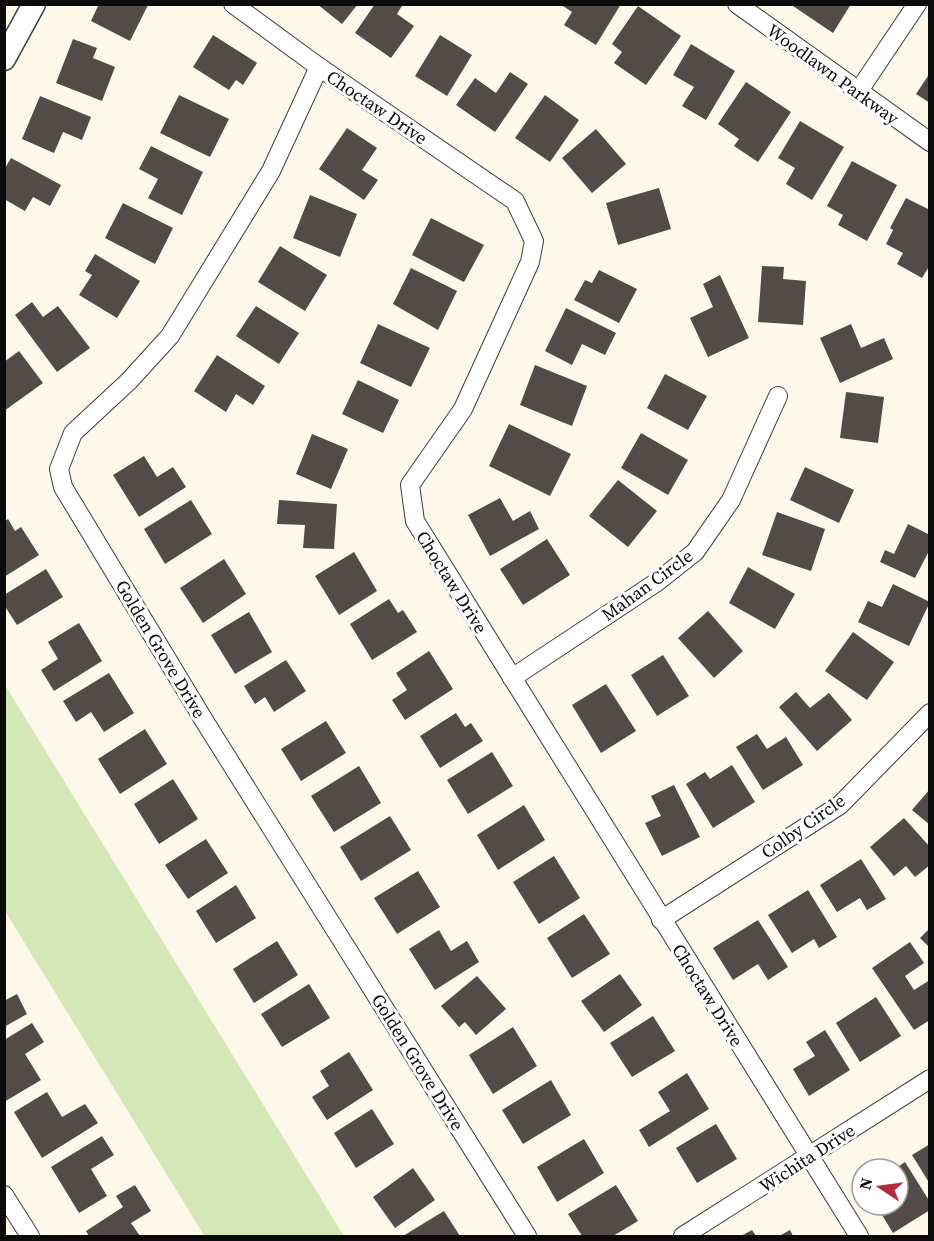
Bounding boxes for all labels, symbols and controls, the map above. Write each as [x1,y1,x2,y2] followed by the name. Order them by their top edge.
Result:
[762,18,905,131] street label: Woodlawn Parkway
[322,64,432,150] street label: Choctaw Drive
[410,526,494,638] street label: Choctaw Drive
[596,543,698,627] street label: Mahan Circle
[110,575,212,723] street label: Golden Grove Drive
[756,788,850,864] street label: Colby Circle
[666,939,750,1051] street label: Choctaw Drive
[366,989,470,1135] street label: Golden Grove Drive
[754,1118,860,1198] street label: Wichita Drive
[850,1157,910,1217] north arrow
[853,1175,877,1192] text: N

